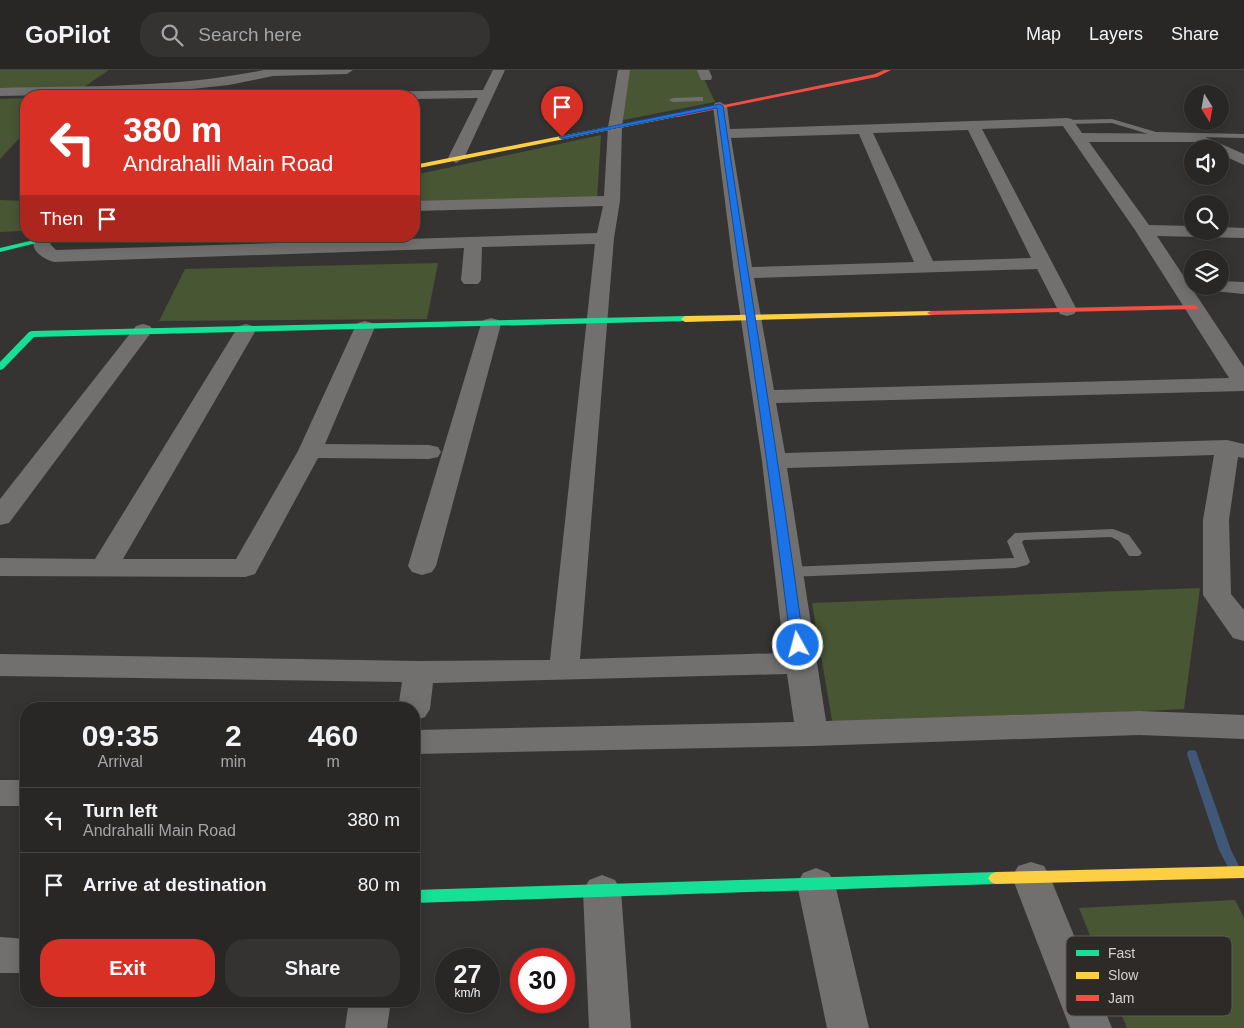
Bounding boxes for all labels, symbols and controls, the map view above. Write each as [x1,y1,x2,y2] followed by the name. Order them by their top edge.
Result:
[140,12,490,57] search box
[25,21,110,48] text: GoPilot
[158,21,186,49] icon: search
[198,24,302,45] text: Search here
[1026,24,1061,44] text: Map
[1089,24,1143,44] text: Layers
[1171,24,1219,44] text: Share
[1184,85,1229,130] north arrow
[1184,85,1229,295] map controls
[541,86,583,137] pin
[548,93,576,121] icon: arrive
[40,110,105,175] icon: left
[123,110,222,149] text: 380 m
[1184,140,1229,185] button: sound
[123,151,333,176] text: Andrahalli Main Road
[1184,195,1229,240] button: search
[93,205,121,233] icon: arrive
[40,208,83,229] text: Then
[1184,250,1229,295] button: layers
[771,618,823,670] position arrow
[82,719,159,752] text: 09:35
[225,719,242,752] text: 2
[308,719,358,752] text: 460
[98,753,143,770] text: Arrival
[220,753,246,770] text: min
[326,753,340,770] text: m
[83,800,158,821] text: Turn left
[40,806,68,834] icon: left
[347,809,400,830] text: 380 m
[83,822,236,839] text: Andrahalli Main Road
[40,871,68,899] icon: arrive
[83,874,267,895] text: Arrive at destination
[358,874,400,895] text: 80 m
[1066,936,1232,1016] legend
[40,939,215,997] button: Exit
[225,939,400,997] button: Share
[1108,945,1135,961] text: Fast
[510,948,575,1013] speed limit sign: 30
[454,960,481,988] text: 27
[1108,967,1139,983] text: Slow
[454,986,481,1000] text: km/h
[1108,990,1134,1006] text: Jam

